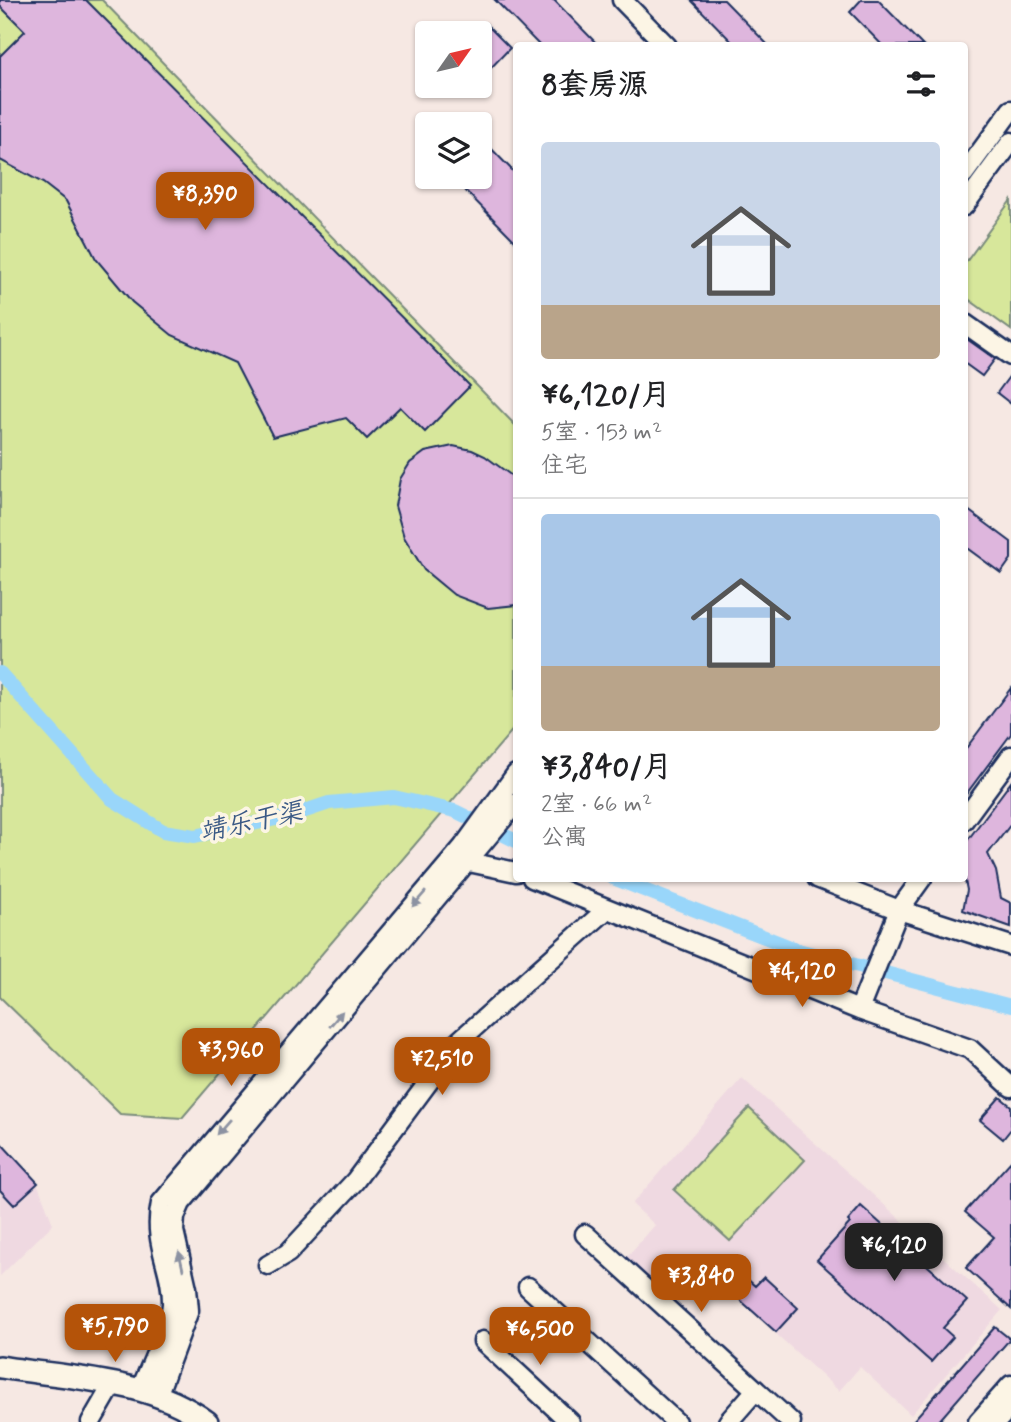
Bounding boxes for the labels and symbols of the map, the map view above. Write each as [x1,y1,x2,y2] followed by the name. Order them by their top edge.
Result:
[415,21,492,98] north arrow
[148,173,262,232] pin: ¥8,390
[197,795,308,850] water label: 靖乐干渠
[412,890,427,907] one-way arrow
[745,950,859,1009] pin: ¥4,120
[328,1010,344,1028] one-way arrow
[174,1028,288,1088] pin: ¥3,960
[385,1038,499,1097] pin: ¥2,510
[216,1119,231,1136] one-way arrow
[837,1224,951,1283] pin: ¥6,120
[175,1250,186,1272] one-way arrow
[644,1254,758,1314] pin: ¥3,840
[58,1304,172,1364] pin: ¥5,790
[483,1308,597,1367] pin: ¥6,500

